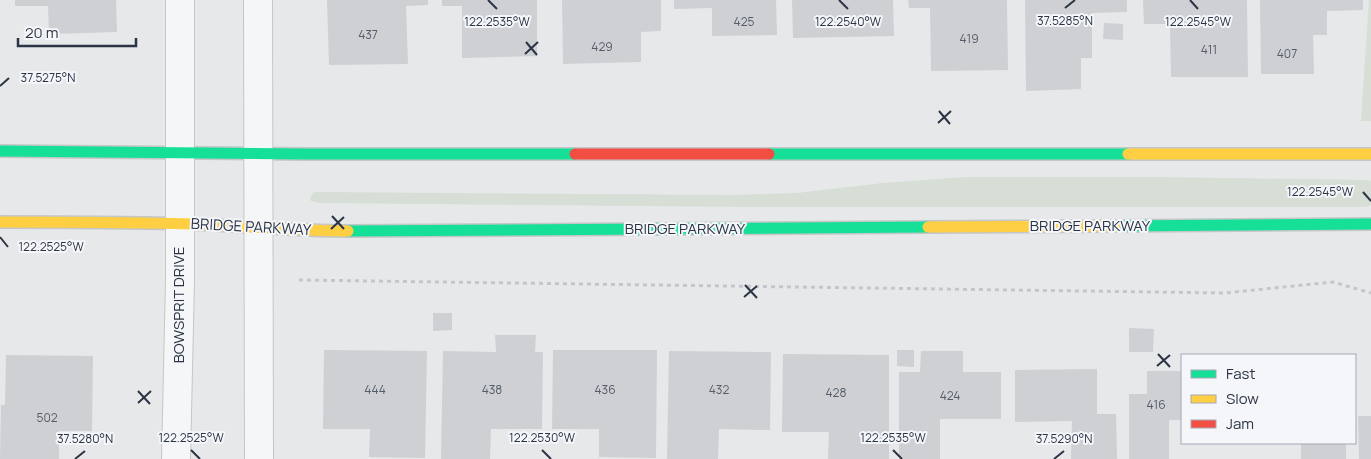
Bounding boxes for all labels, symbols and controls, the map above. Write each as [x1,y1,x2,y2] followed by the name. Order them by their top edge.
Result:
[1037,12,1093,29] text: 37.5285°N
[464,13,530,30] text: 122.2535°W
[734,13,754,30] house number: 425
[815,13,882,30] text: 122.2540°W
[1165,13,1232,30] text: 122.2545°W
[18,15,135,47] scale bar
[25,22,58,43] text: 20 m
[358,26,378,43] house number: 437
[959,30,979,47] house number: 419
[591,38,613,55] house number: 429
[1201,41,1217,58] house number: 411
[1277,45,1297,62] house number: 407
[21,69,75,86] text: 37.5275°N
[1287,183,1354,200] text: 122.2545°W
[190,213,312,240] street label: BRIDGE PARKWAY
[1030,215,1151,236] street label: BRIDGE PARKWAY
[625,218,746,239] street label: BRIDGE PARKWAY
[18,238,84,255] text: 122.2525°W
[168,247,189,363] street label: BOWSPRIT DRIVE
[1181,354,1356,444] legend
[1226,363,1255,384] text: Fast
[364,381,386,398] house number: 444
[482,381,502,398] house number: 438
[594,381,616,398] house number: 436
[709,381,729,398] house number: 432
[826,384,846,401] house number: 428
[940,387,960,404] house number: 424
[1226,388,1259,409] text: Slow
[1146,396,1166,413] house number: 416
[36,409,58,426] house number: 502
[1226,413,1254,434] text: Jam
[158,429,224,446] text: 122.2525°W
[509,429,576,446] text: 122.2530°W
[860,429,926,446] text: 122.2535°W
[57,430,113,447] text: 37.5280°N
[1036,430,1092,447] text: 37.5290°N

